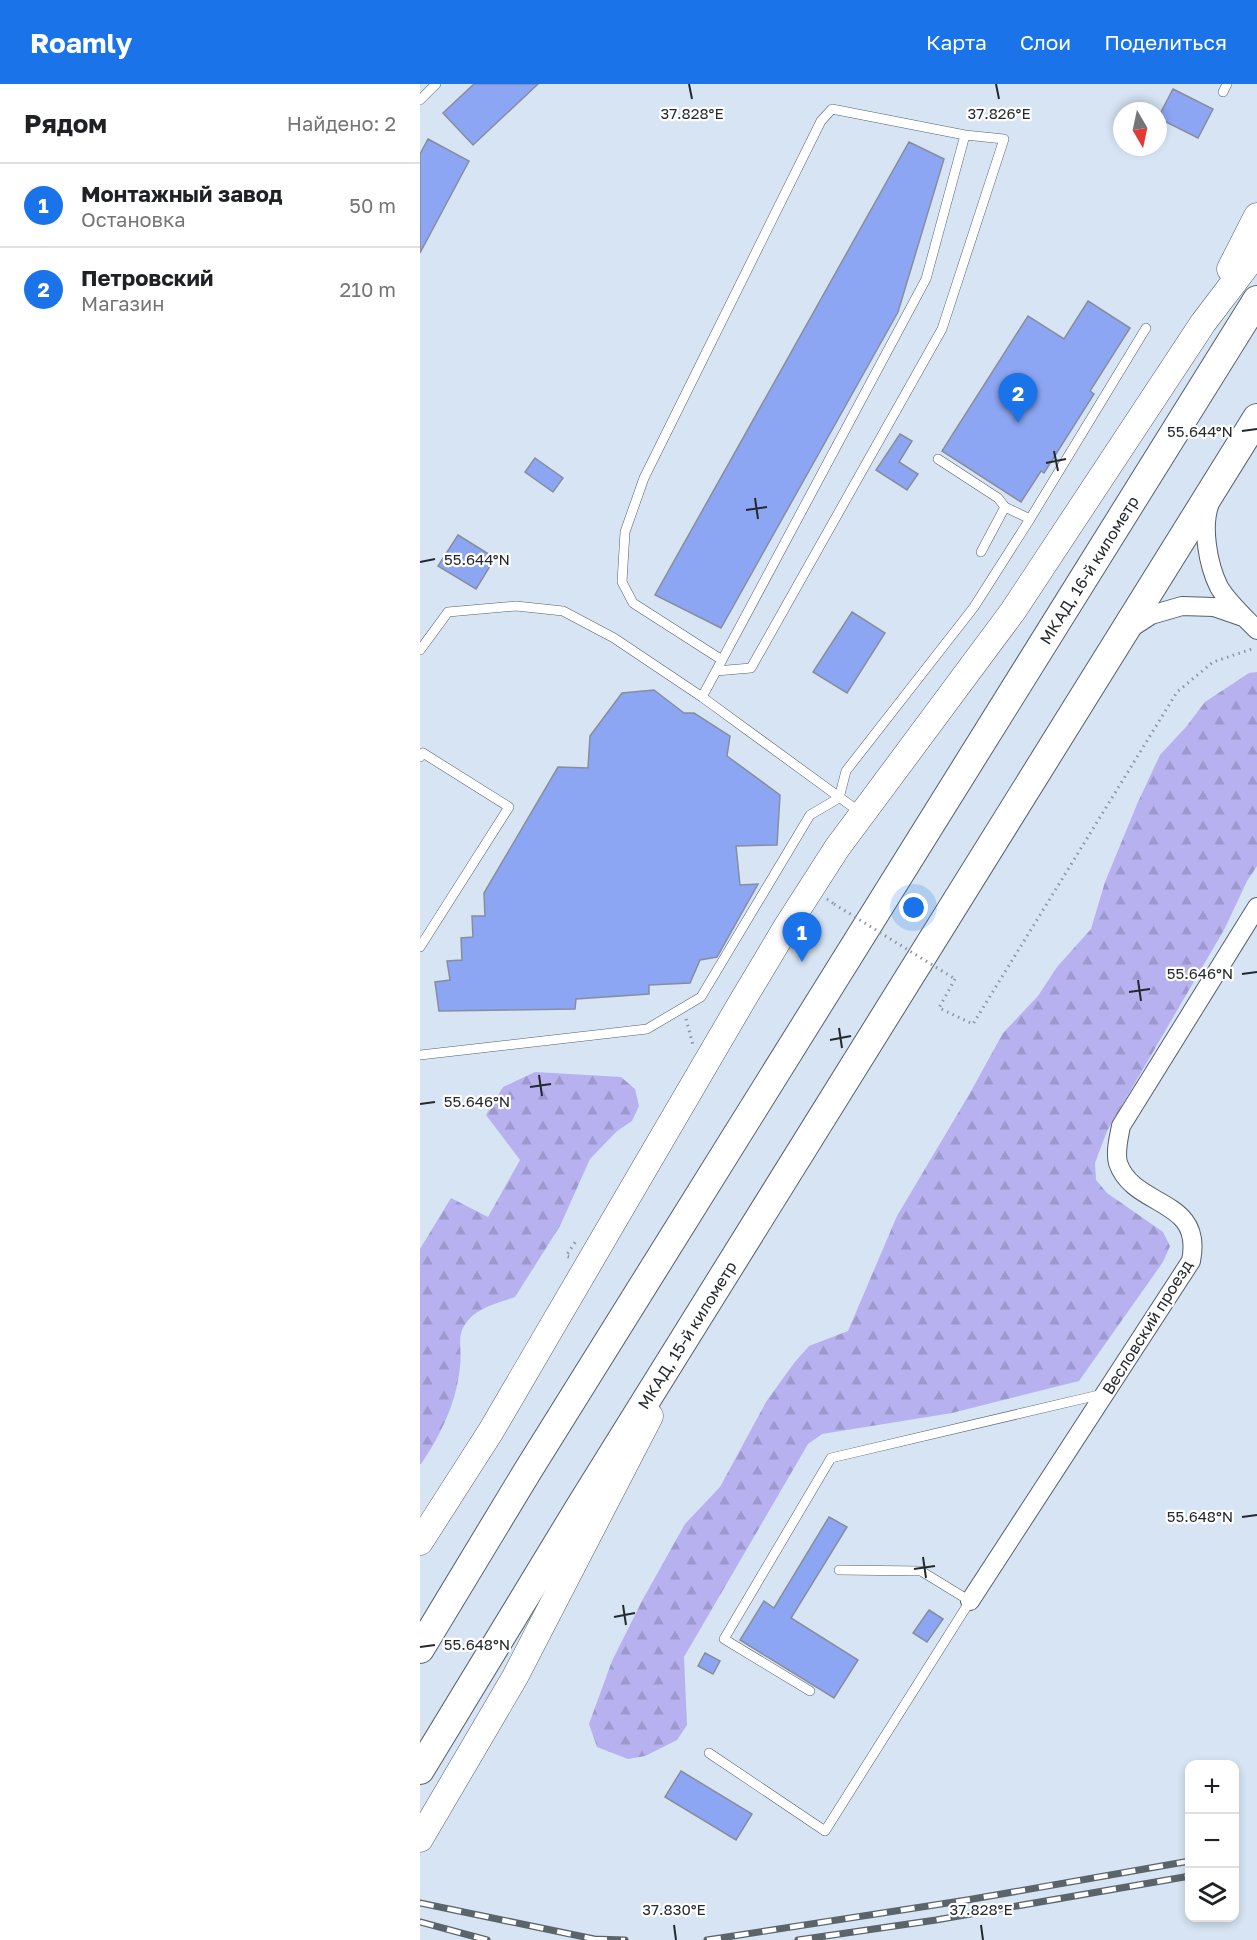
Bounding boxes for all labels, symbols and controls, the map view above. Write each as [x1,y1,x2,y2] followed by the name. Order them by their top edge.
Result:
[30,26,132,59] text: Roamly
[926,29,987,55] text: Карта
[1020,29,1071,55] text: Слои
[1104,29,1227,55] text: Поделиться
[1113,102,1167,156] north arrow
[660,104,724,122] text: 37.828°E
[967,104,1031,122] text: 37.826°E
[24,108,107,139] text: Рядом
[287,111,396,135] text: Найдено: 2
[81,180,283,207] text: Монтажный завод
[38,193,49,217] text: 1
[349,193,396,217] text: 50 m
[81,207,186,231] text: Остановка
[81,264,213,291] text: Петровский
[37,277,50,301] text: 2
[340,277,396,301] text: 210 m
[81,291,165,315] text: Магазин
[998,374,1038,423] pin: 2
[1167,422,1233,440] text: 55.644°N
[1035,492,1143,648] street label: МКАД, 16-й километр
[444,550,510,568] text: 55.644°N
[899,893,928,922] your location
[782,912,821,962] pin: 1
[1167,964,1233,982] text: 55.646°N
[444,1092,510,1110] text: 55.646°N
[1098,1256,1197,1398] street label: Весловский проезд
[633,1257,741,1413] street label: МКАД, 15-й километр
[1167,1507,1233,1525] text: 55.648°N
[444,1635,510,1653] text: 55.648°N
[1185,1760,1239,1922] map controls
[1185,1760,1239,1814] button: +
[1185,1814,1239,1868] button: −
[1185,1868,1239,1922] button: layers
[642,1900,706,1918] text: 37.830°E
[949,1900,1013,1918] text: 37.828°E

